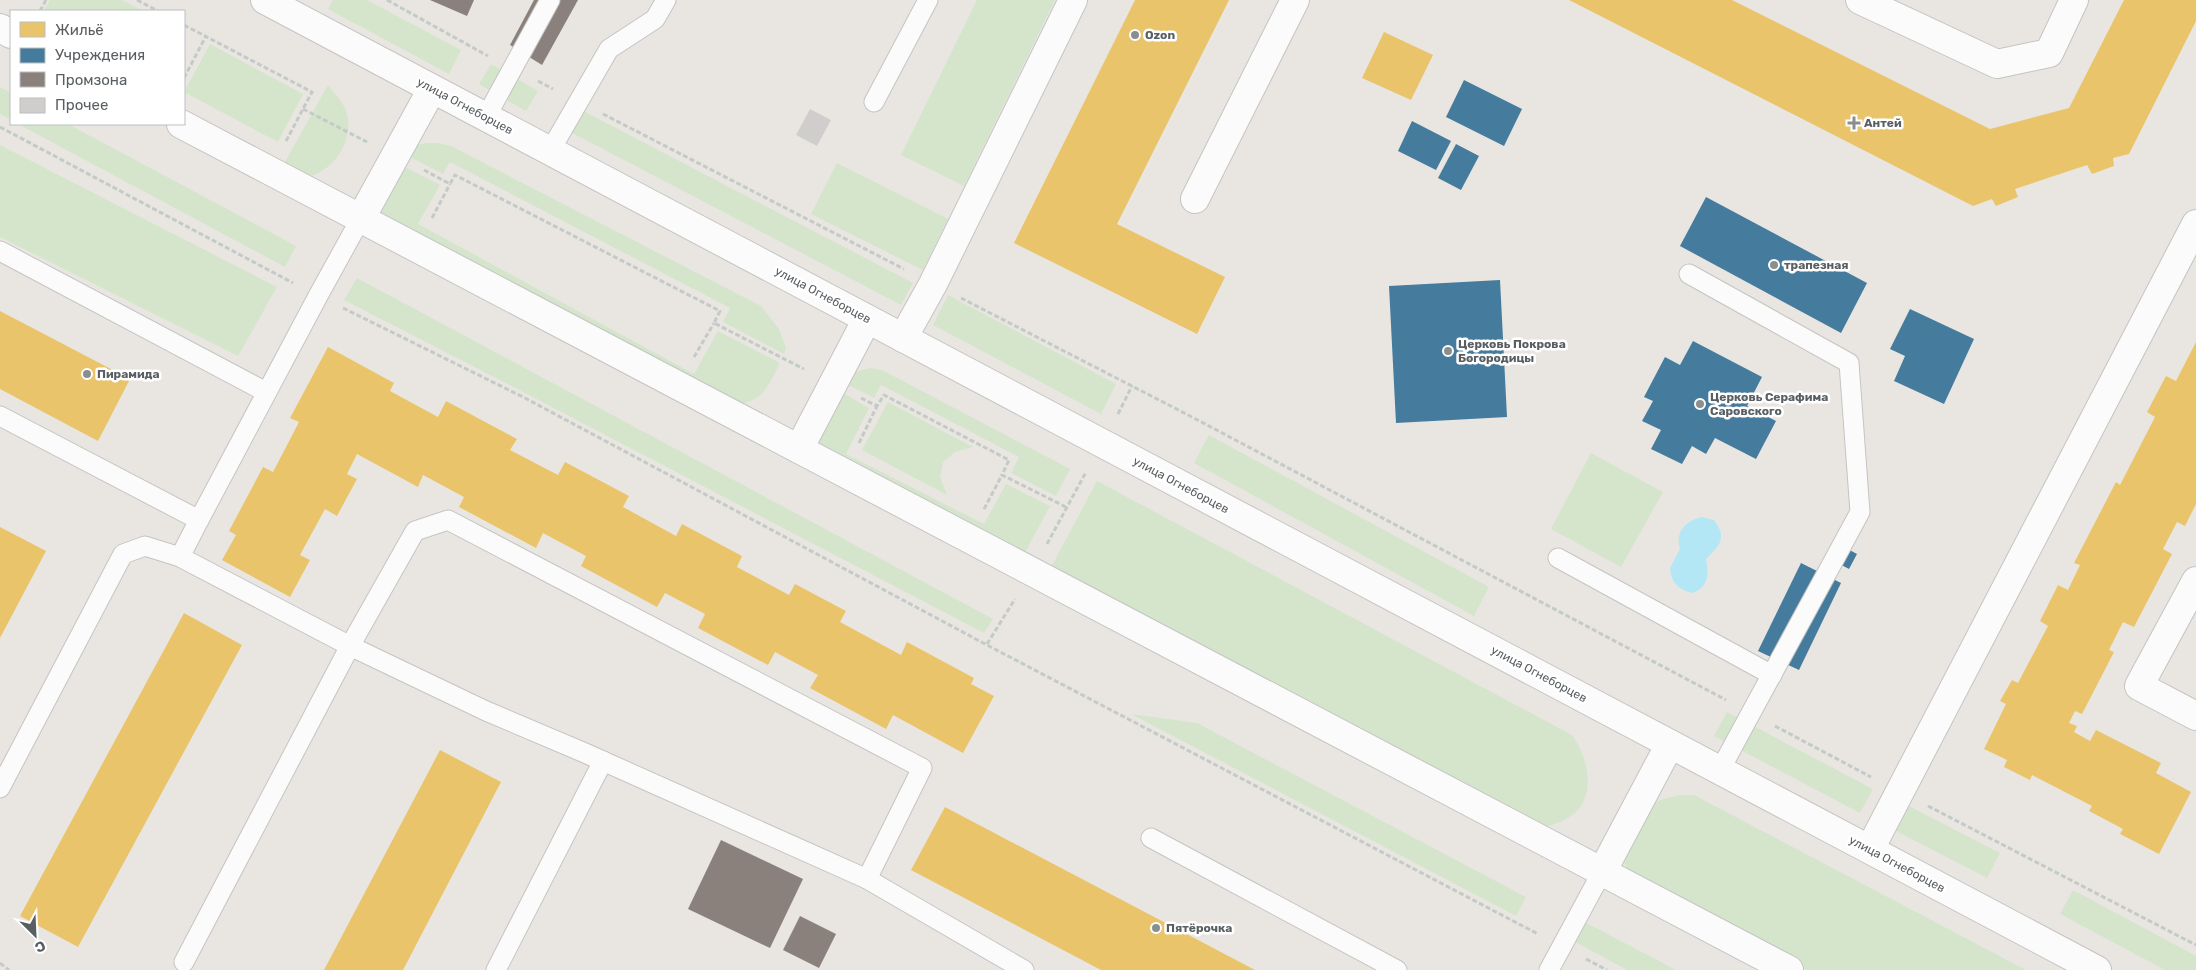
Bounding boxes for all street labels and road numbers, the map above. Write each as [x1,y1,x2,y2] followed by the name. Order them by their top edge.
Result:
[415,75,516,137] street label: улица Огнеборцев
[773,264,874,326] street label: улица Огнеборцев
[1131,454,1232,516] street label: улица Огнеборцев
[1489,643,1590,705] street label: улица Огнеборцев
[1847,833,1948,895] street label: улица Огнеборцев

